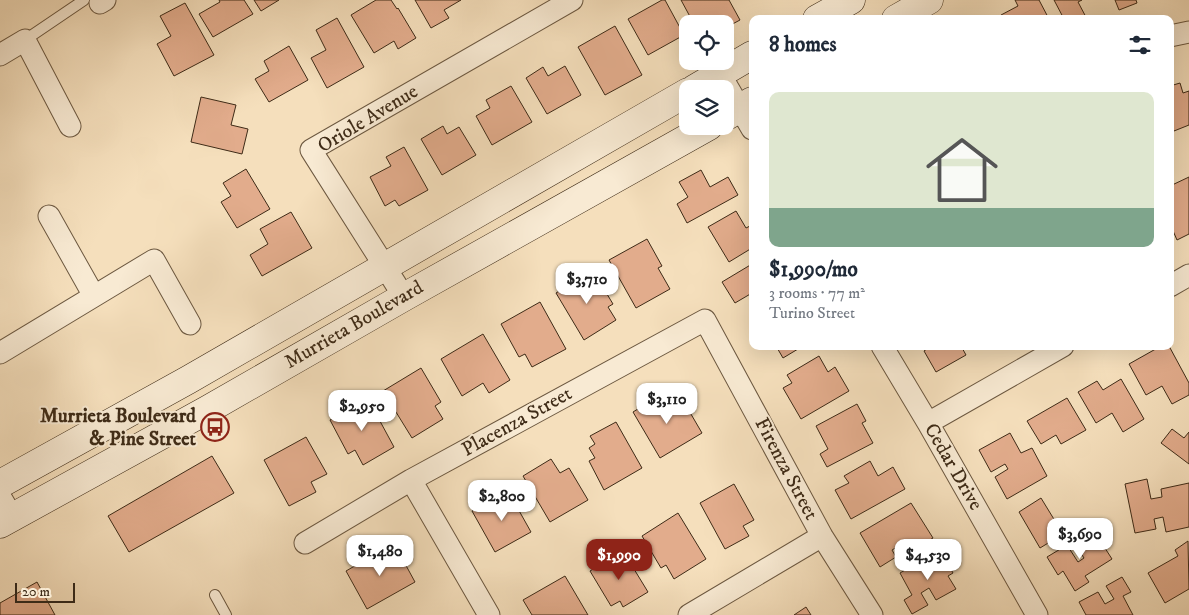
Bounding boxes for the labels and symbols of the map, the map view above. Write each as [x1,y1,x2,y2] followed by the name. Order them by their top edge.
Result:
[313,79,423,159] street label: Oriole Avenue
[546,262,628,305] pin: $3,710
[280,275,428,375] street label: Murrieta Boulevard
[458,381,576,463] street label: Placenza Street
[626,382,708,425] pin: $3,110
[321,390,403,432] pin: $2,950
[40,404,197,452] place label: Murrieta Boulevard & Pine Street
[200,412,230,442] bus stop icon: Murrieta Boulevard & Pine Street
[749,414,823,524] street label: Firenza Street
[918,419,988,515] street label: Cedar Drive
[461,480,543,522] pin: $2,800
[1039,518,1121,560] pin: $3,690
[339,534,421,577] pin: $1,480
[578,538,660,581] pin: $1,990
[887,538,969,581] pin: $4,530
[15,580,75,603] scale bar

